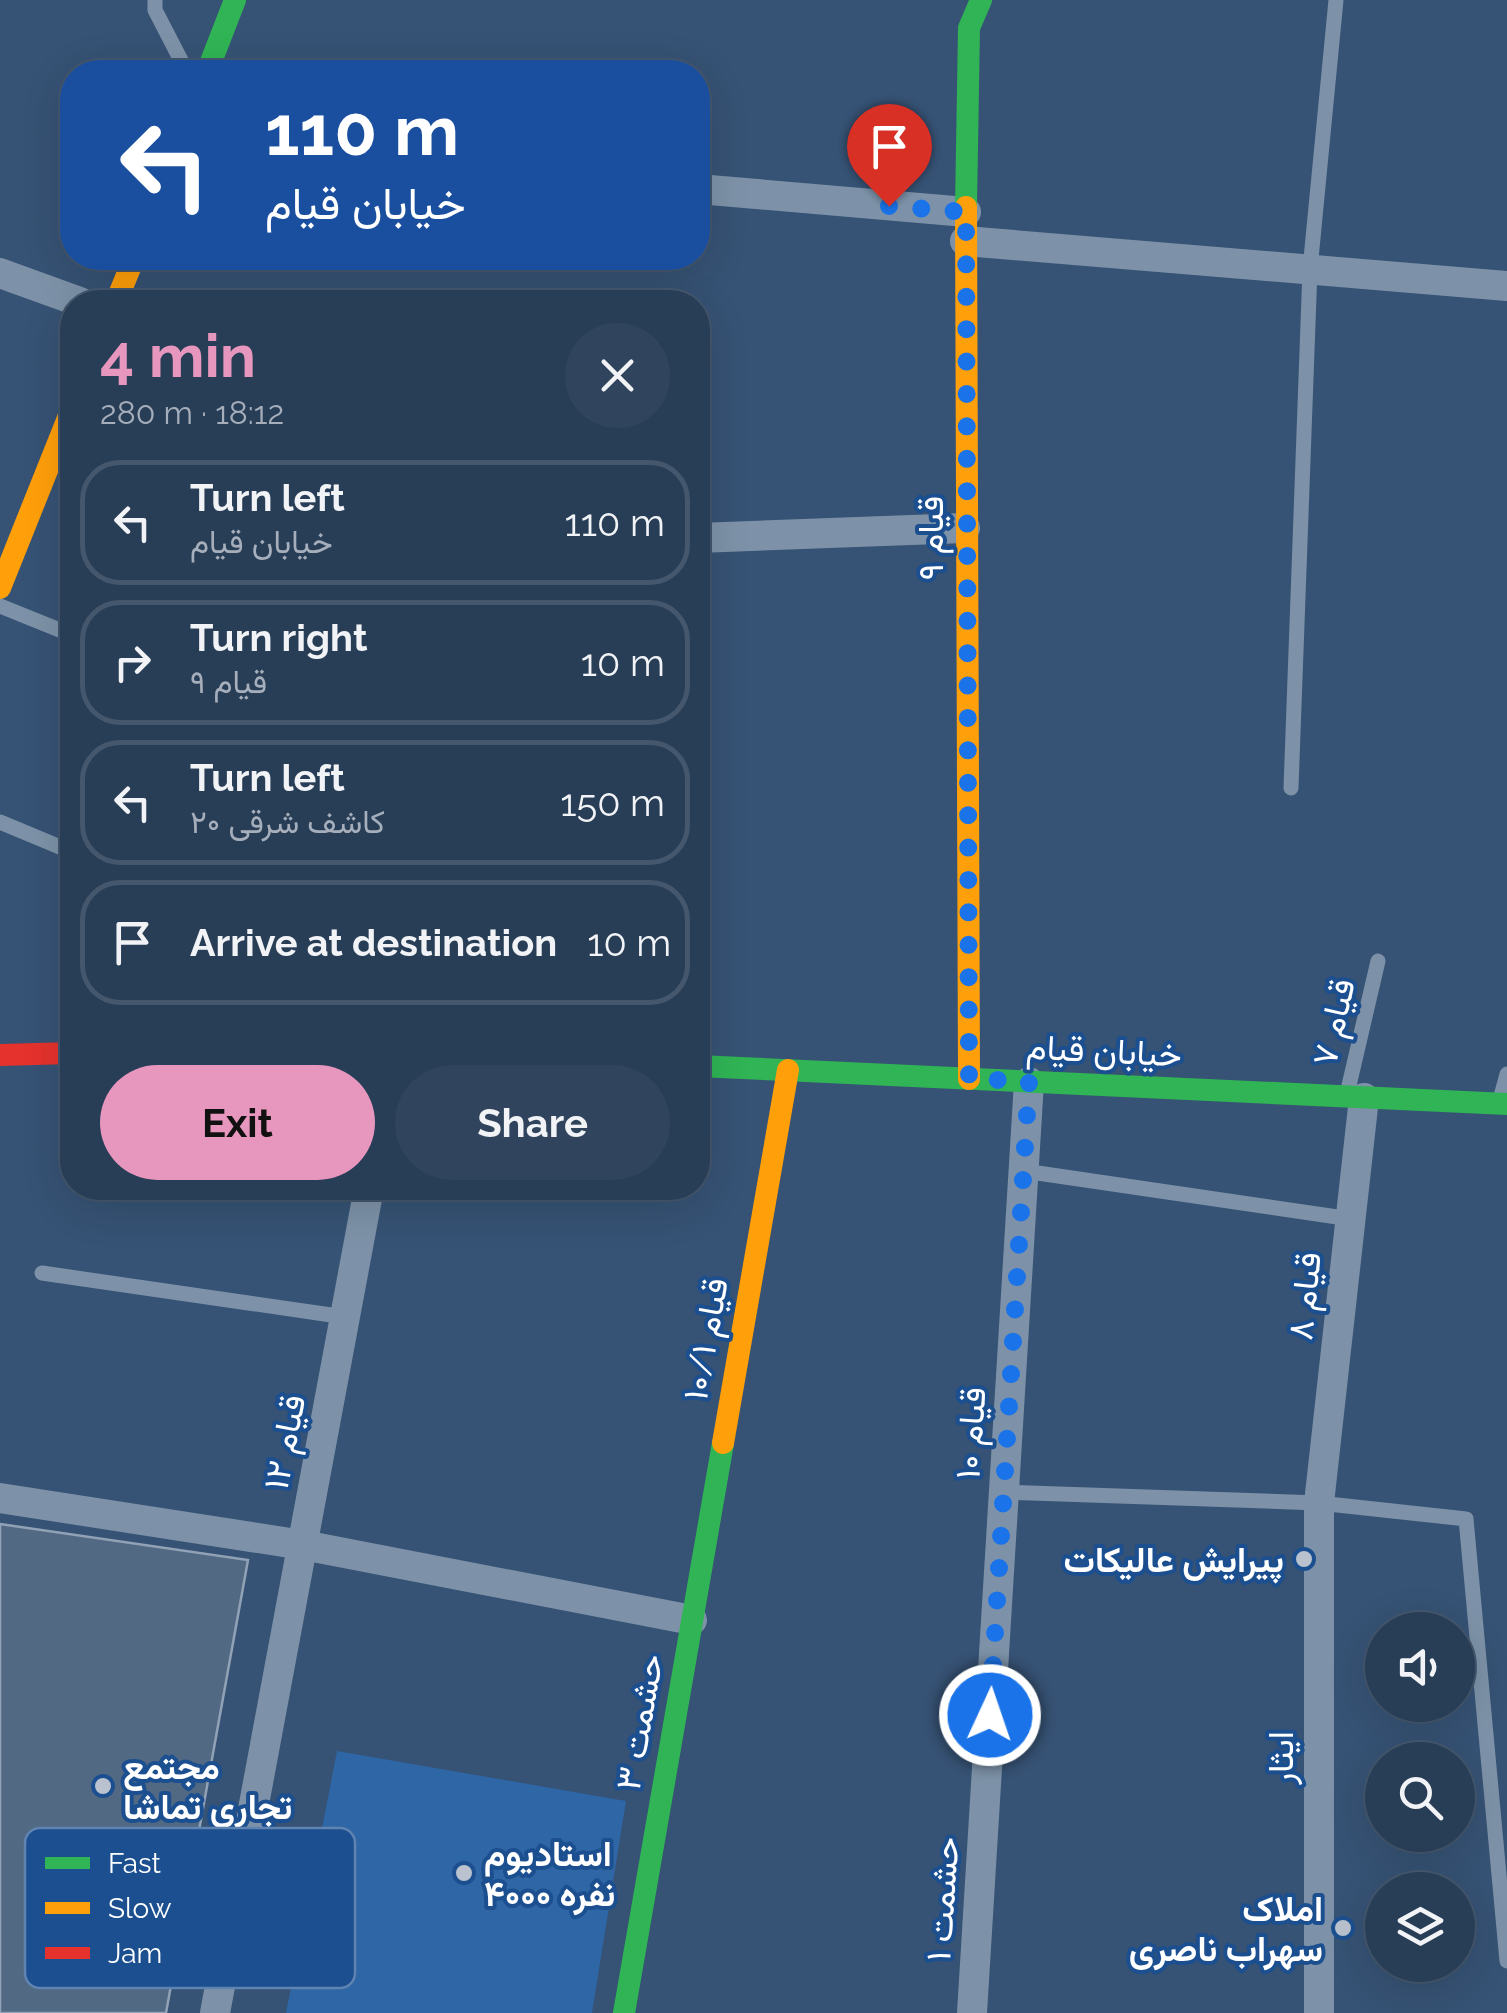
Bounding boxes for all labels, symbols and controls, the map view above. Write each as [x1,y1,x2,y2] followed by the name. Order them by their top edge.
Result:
[265,89,459,171] text: 110 m
[100,100,230,230] icon: left
[847,104,932,207] pin
[862,119,917,174] icon: arrive
[265,177,466,230] text: خیابان قیام
[100,321,256,391] text: 4 min
[565,323,670,428] button: close
[100,394,284,431] text: 280 m · 18:12
[190,475,345,520] text: Turn left
[105,495,160,550] icon: left
[910,496,954,580] street label: قیام ۹
[565,500,665,545] text: 110 m
[190,523,333,560] text: خیابان قیام
[190,615,367,660] text: Turn right
[105,635,160,690] icon: right
[581,640,665,685] text: 10 m
[190,663,267,700] text: قیام ۹
[190,755,345,800] text: Turn left
[105,775,160,830] icon: left
[560,780,665,825] text: 150 m
[190,803,385,840] text: کاشف شرقی ۲۰
[105,915,160,970] icon: arrive
[190,920,557,965] text: Arrive at destination
[587,920,671,965] text: 10 m
[1303,974,1366,1070] street label: قیام ۷
[1025,1025,1183,1078] street label: خیابان قیام
[100,1065,375,1180] button: Exit
[395,1065,670,1180] button: Share
[1279,1250,1332,1342] street label: قیام ۸
[674,1275,739,1404] street label: قیام ۱۰/۱
[946,1385,997,1481] street label: قیام ۱۰
[255,1391,316,1494] street label: قیام ۱۲
[1064,1539,1284,1584] place label: پیرایش عالیکات
[1293,1548,1315,1570] marker: پیرایش عالیکات
[1365,1612,1475,1982] map controls
[1365,1612,1475,1722] button: sound
[607,1651,671,1793] street label: حشمت ۳
[938,1663,1042,1767] position arrow
[1260,1731,1303,1786] street label: ایثار
[1365,1742,1475,1852] button: search
[123,1746,292,1829] place label: مجتمع تجاری تماشا
[92,1775,114,1797] marker: مجتمع تجاری تماشا
[25,1828,355,1988] legend
[484,1833,615,1916] place label: استادیوم ۴۰۰۰ نفره
[917,1835,967,1963] street label: حشمت ۱
[108,1847,161,1880] text: Fast
[453,1862,475,1884] marker: استادیوم ۴۰۰۰ نفره
[1365,1872,1475,1982] button: layers
[1129,1888,1323,1971] place label: املاک سهراب ناصری
[108,1892,172,1925] text: Slow
[1332,1917,1354,1939] marker: املاک سهراب ناصری
[108,1937,162,1970] text: Jam

